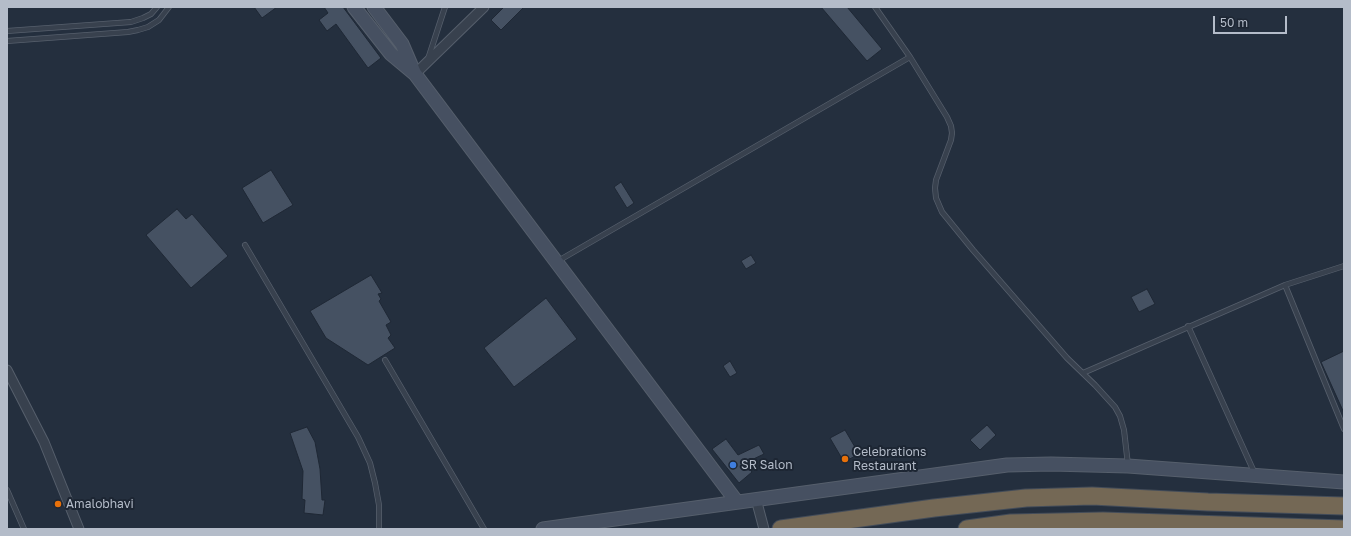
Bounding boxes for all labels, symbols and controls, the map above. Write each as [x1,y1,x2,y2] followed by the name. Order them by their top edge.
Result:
[1215,8,1289,34] scale bar
[1220,15,1248,30] text: 50 m
[853,445,926,473] place label: Celebrations Restaurant
[840,454,850,464] marker: Celebrations Restaurant
[741,458,793,472] place label: SR Salon
[728,460,738,470] marker: SR Salon
[66,497,134,511] place label: Amalobhavi
[53,499,63,509] marker: Amalobhavi

